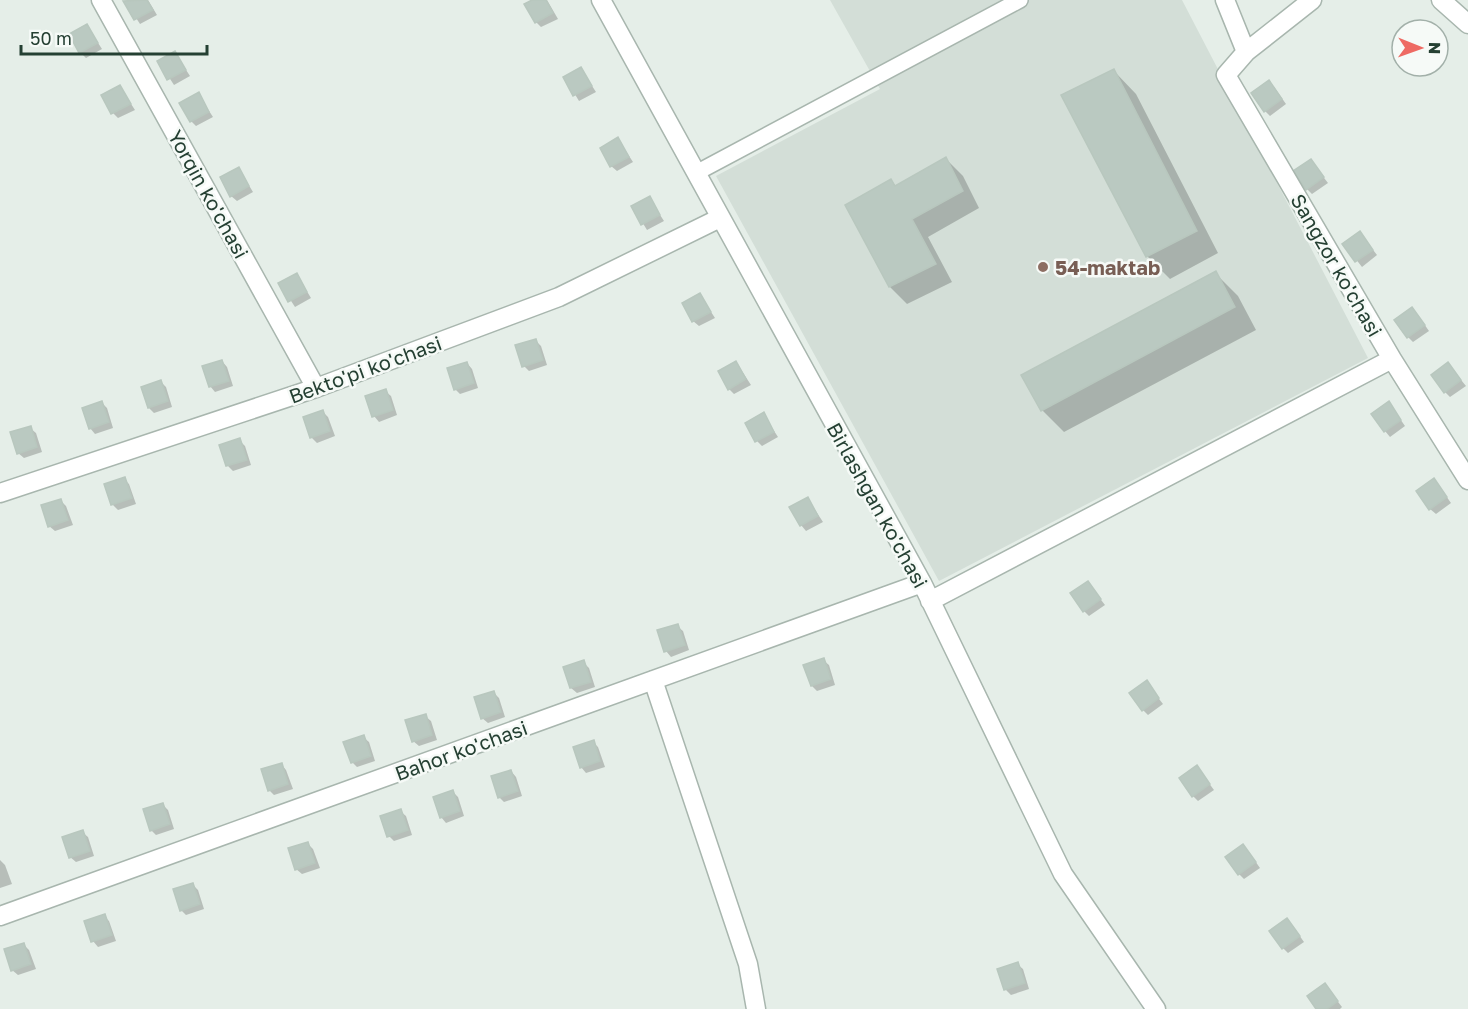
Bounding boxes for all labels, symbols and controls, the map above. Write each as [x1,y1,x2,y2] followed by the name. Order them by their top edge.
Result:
[21,18,207,56] scale bar
[1390,18,1450,78] north arrow
[30,27,72,49] text: 50 m
[1425,42,1445,55] text: N
[164,126,254,262] street label: Yorqin ko'chasi
[1286,189,1388,341] street label: Sangzor ko'chasi
[1055,255,1160,279] place label: 54-maktab
[1036,260,1050,274] marker: 54-maktab
[285,330,445,408] street label: Bekto'pi ko'chasi
[823,418,933,592] street label: Birlashgan ko'chasi
[392,715,530,785] street label: Bahor ko'chasi

